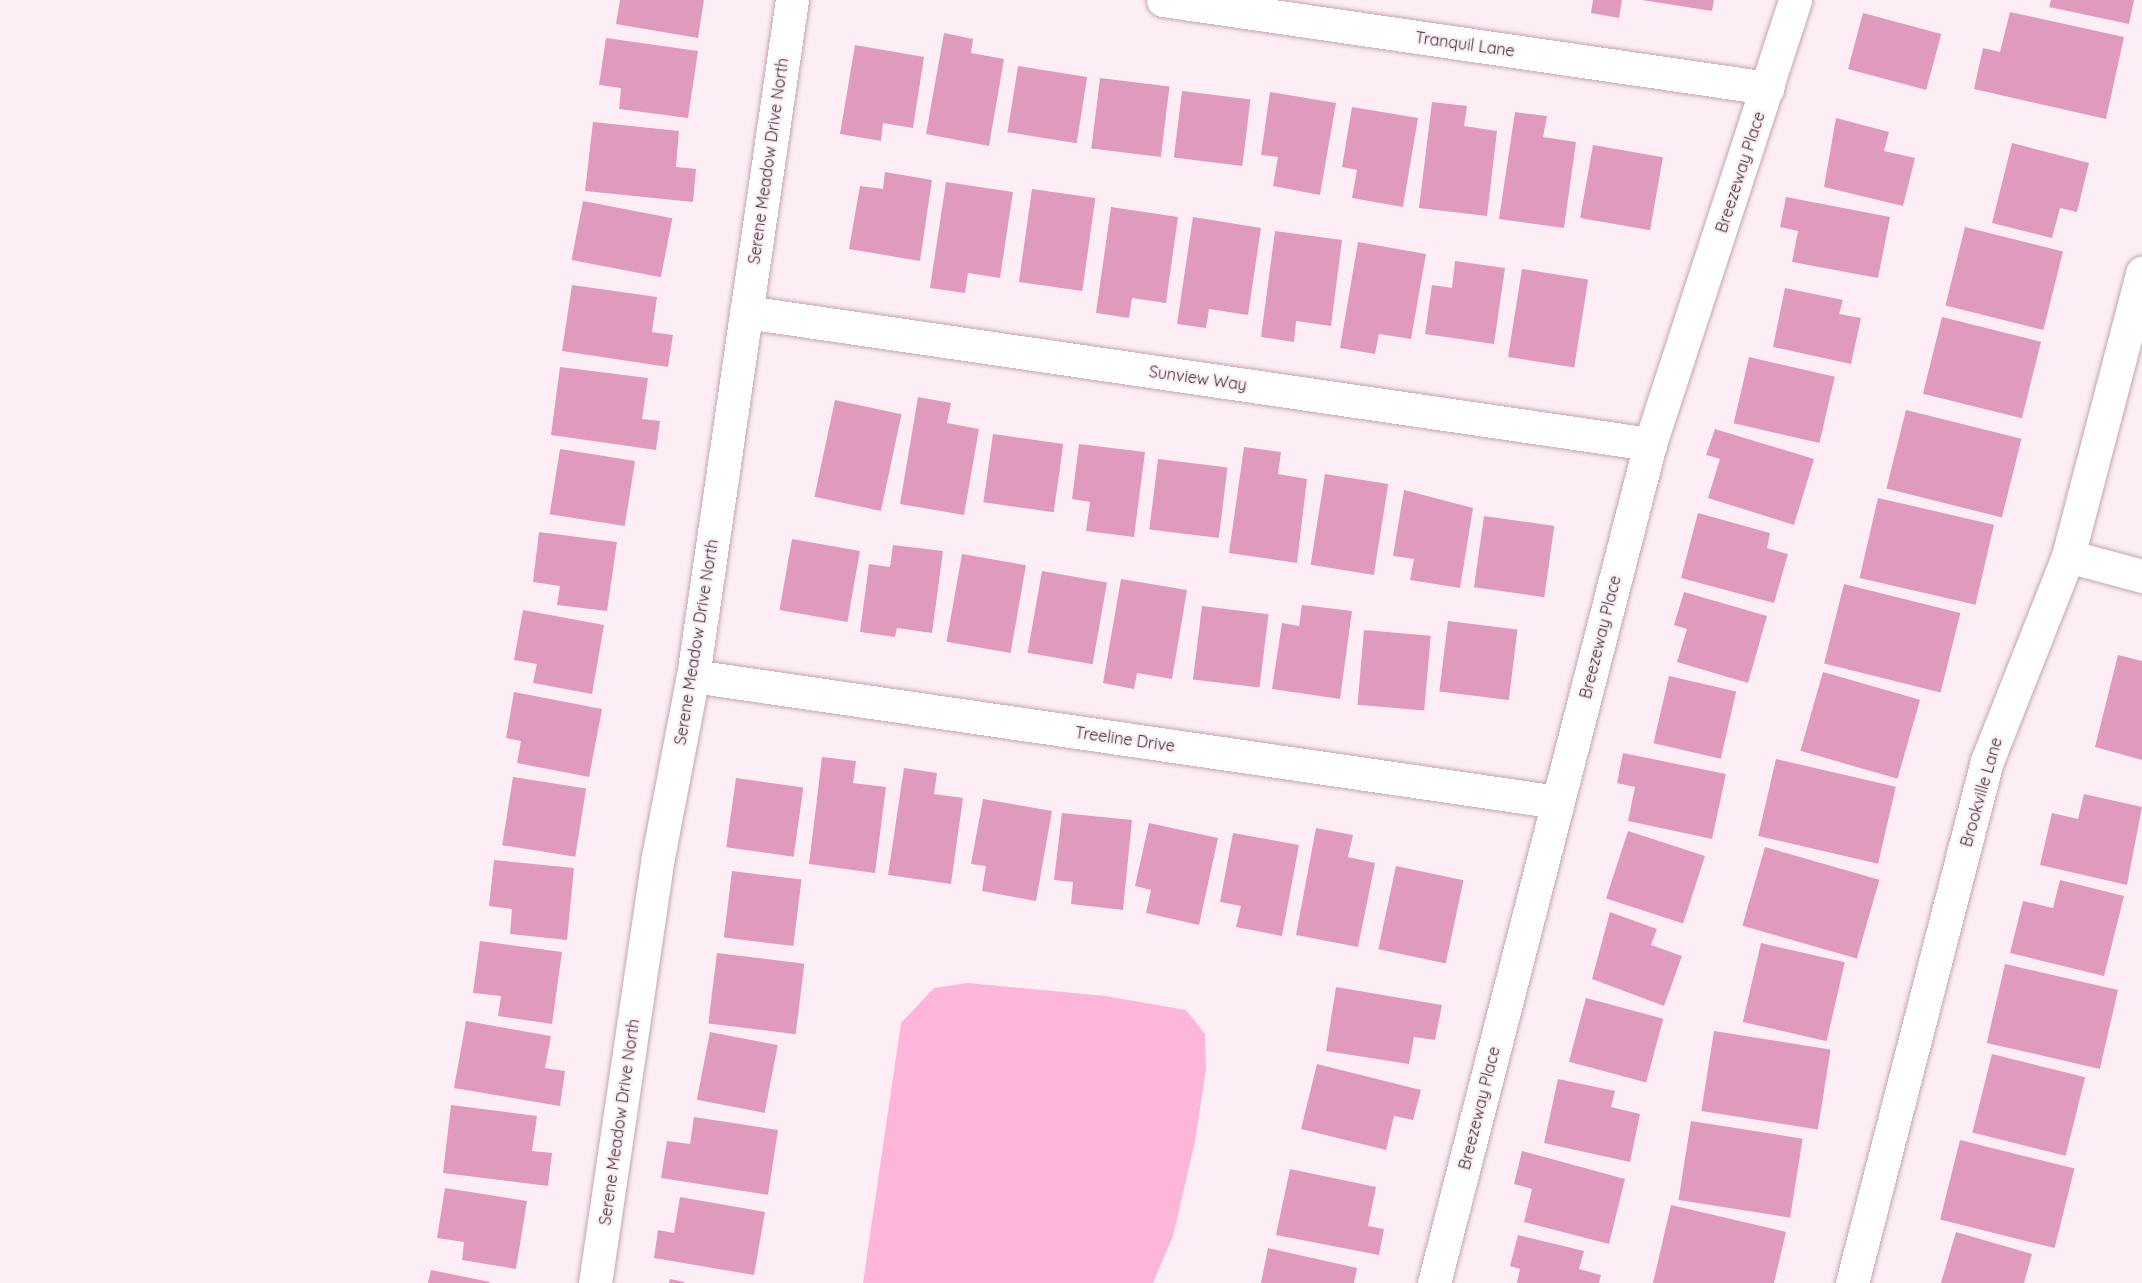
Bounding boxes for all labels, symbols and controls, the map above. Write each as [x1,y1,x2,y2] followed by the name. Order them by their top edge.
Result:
[1414,28,1516,60] street label: Tranquil Lane
[744,57,792,265] street label: Serene Meadow Drive North
[1711,109,1769,235] street label: Breezeway Place
[1148,362,1248,394] street label: Sunview Way
[670,538,722,746] street label: Serene Meadow Drive North
[1575,573,1625,701] street label: Breezeway Place
[1074,722,1176,756] street label: Treeline Drive
[1956,735,2006,849] street label: Brookville Lane
[595,1018,643,1226] street label: Serene Meadow Drive North
[1454,1044,1504,1172] street label: Breezeway Place

